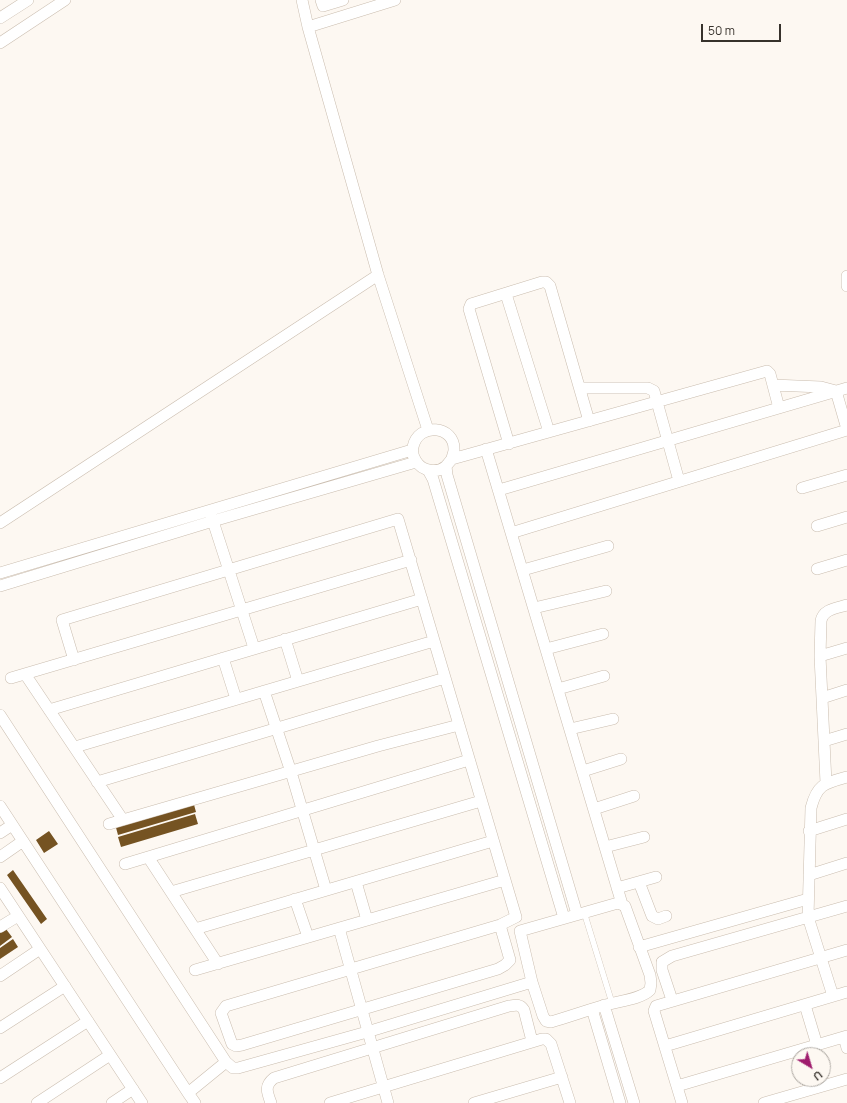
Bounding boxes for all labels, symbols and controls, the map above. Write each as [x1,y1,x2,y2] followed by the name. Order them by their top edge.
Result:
[703,16,783,42] scale bar
[708,22,735,39] text: 50 m
[791,1047,831,1087] north arrow
[810,1068,826,1084] text: U

